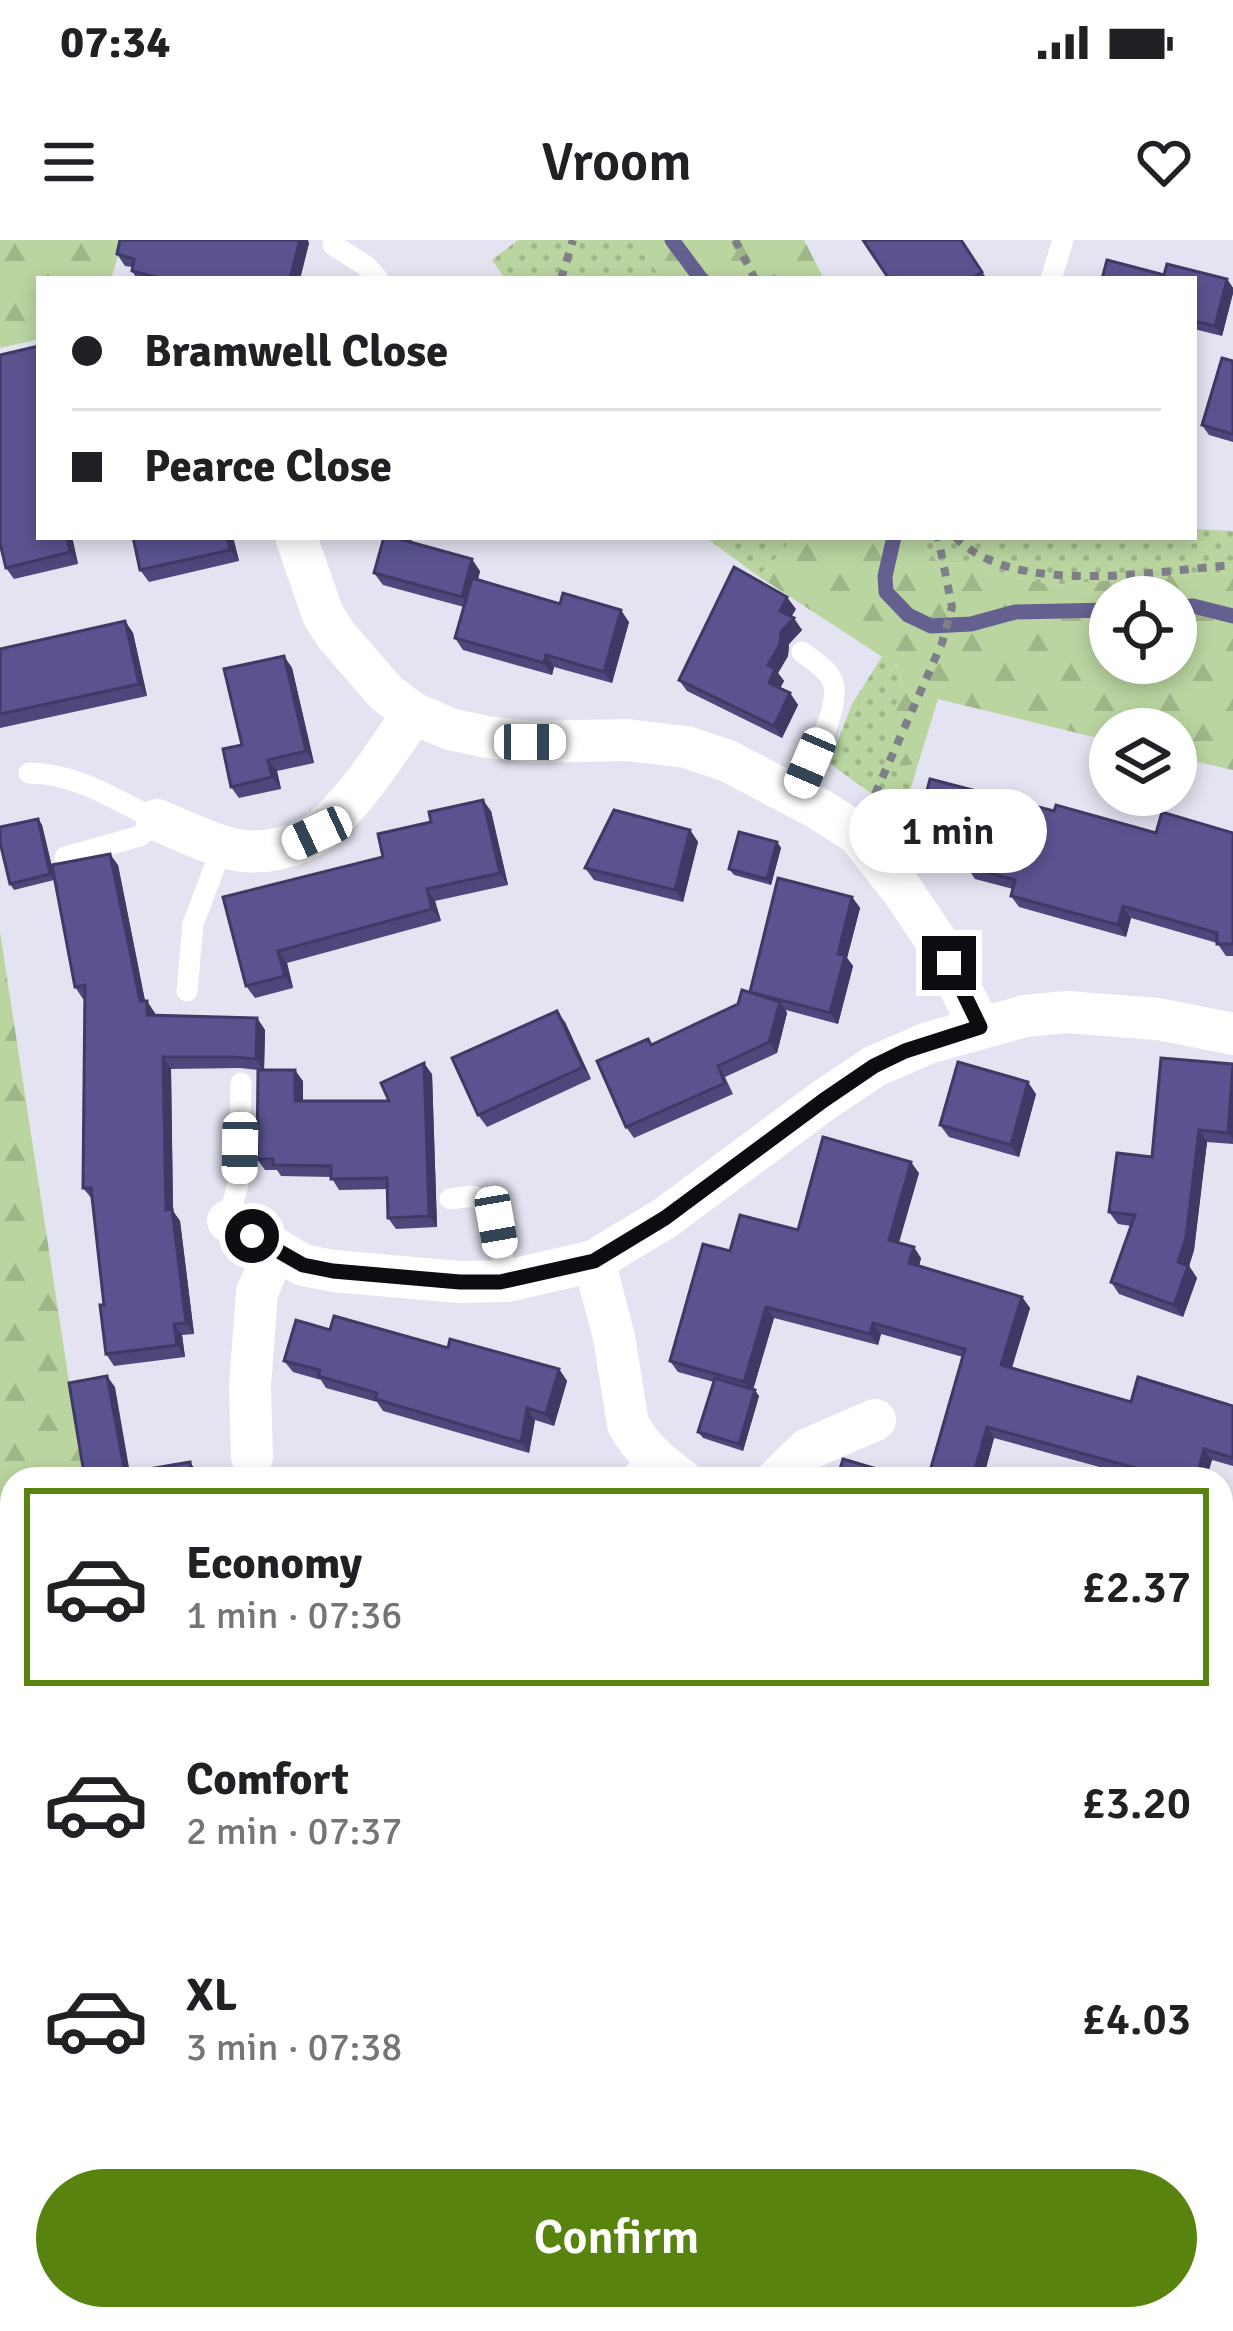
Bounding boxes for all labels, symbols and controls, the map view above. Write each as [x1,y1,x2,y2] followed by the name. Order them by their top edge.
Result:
[60,15,170,70] text: 07:34
[36,129,102,195] icon: menu
[541,129,692,196] text: Vroom
[1131,129,1197,195] icon: heart
[144,324,448,379] text: Bramwell Close
[144,439,392,494] text: Pearce Close
[1089,576,1197,816] map controls
[1089,576,1197,684] button: locate
[1089,708,1197,816] button: layers
[779,723,841,803] car
[494,724,566,760] car
[850,789,1048,873] callout: 1 min
[277,801,357,865] car
[901,807,995,855] text: 1 min
[922,936,976,990] route end
[221,1112,259,1184] car
[472,1183,520,1261] car
[225,1209,279,1263] route start
[42,1533,150,1641] icon: car
[186,1536,362,1591] text: Economy
[1081,1560,1191,1615] text: £2.37
[186,1591,402,1639] text: 1 min · 07:36
[42,1749,150,1857] icon: car
[186,1752,349,1807] text: Comfort
[1081,1776,1191,1831] text: £3.20
[186,1807,402,1855] text: 2 min · 07:37
[42,1965,150,2073] icon: car
[186,1968,237,2023] text: XL
[1081,1992,1191,2047] text: £4.03
[186,2023,402,2071] text: 3 min · 07:38
[36,2169,1197,2307] button: Confirm

